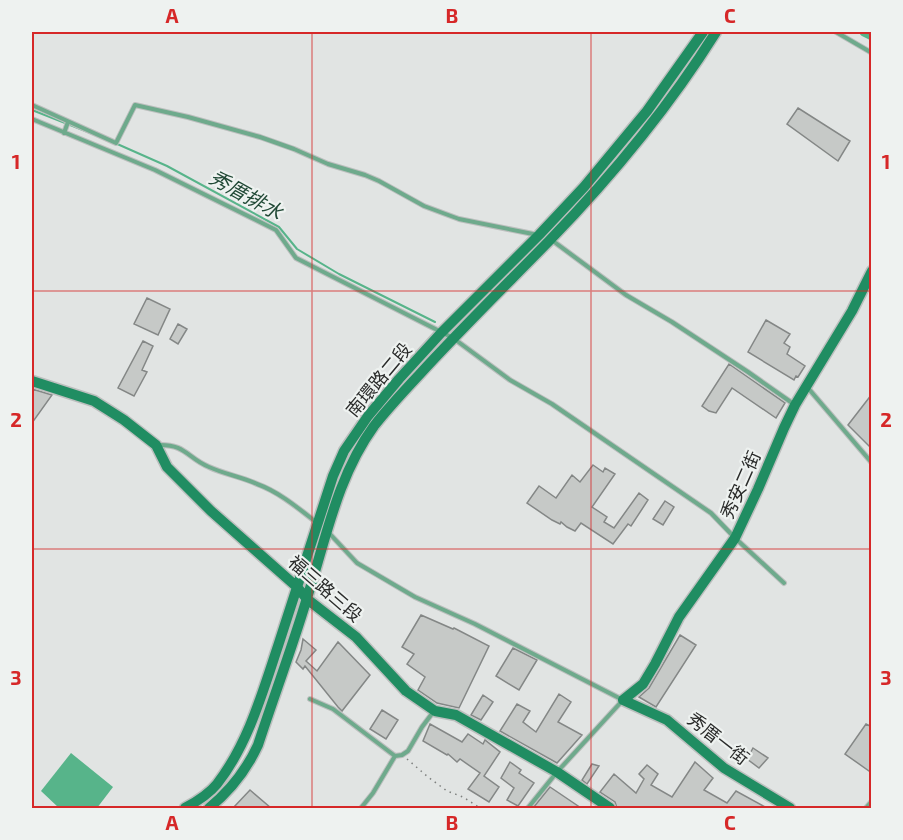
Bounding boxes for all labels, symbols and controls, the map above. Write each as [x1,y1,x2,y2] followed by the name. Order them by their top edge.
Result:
[165,3,179,27] text: A
[446,3,458,27] text: B
[724,3,736,27] text: C
[12,149,20,173] text: 1
[882,149,890,173] text: 1
[206,164,288,224] water label: 秀厝排水
[341,338,416,421] street label: 南環路二段
[10,407,22,431] text: 2
[880,407,892,431] text: 2
[715,447,765,522] street label: 秀安二街
[284,550,367,626] street label: 福三路三段
[10,665,22,689] text: 3
[880,665,892,689] text: 3
[683,707,754,769] street label: 秀厝一街
[165,810,179,834] text: A
[446,810,458,834] text: B
[724,810,736,834] text: C

